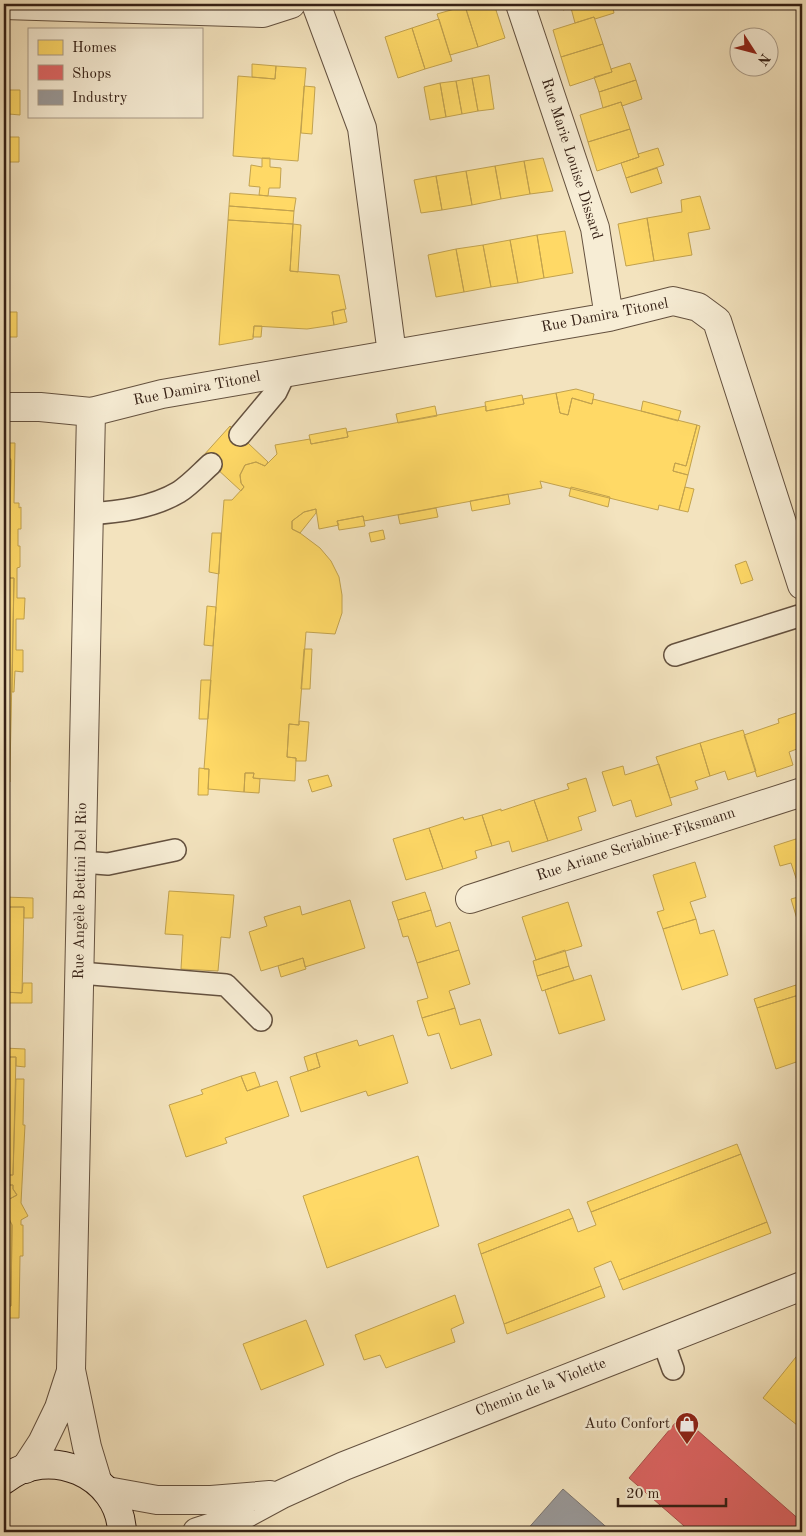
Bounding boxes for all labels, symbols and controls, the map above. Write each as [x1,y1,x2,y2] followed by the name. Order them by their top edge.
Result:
[28,28,202,118] legend
[728,28,778,78] north arrow
[72,41,117,56] text: Homes
[755,51,773,68] text: N
[72,67,111,82] text: Shops
[538,77,604,242] street label: Rue Marie Louise Dissard
[72,91,128,106] text: Industry
[540,296,670,336] street label: Rue Damira Titonel
[132,369,262,409] street label: Rue Damira Titonel
[72,802,90,980] street label: Rue Angèle Bettini Del Rio
[535,806,737,884] street label: Rue Ariane Scriabine-Fiksmann
[474,1356,609,1420] street label: Chemin de la Violette
[674,1411,700,1445] shop icon: Auto Confort
[584,1417,670,1432] place label: Auto Confort
[618,1476,726,1508] scale bar
[626,1487,660,1502] text: 20 m

